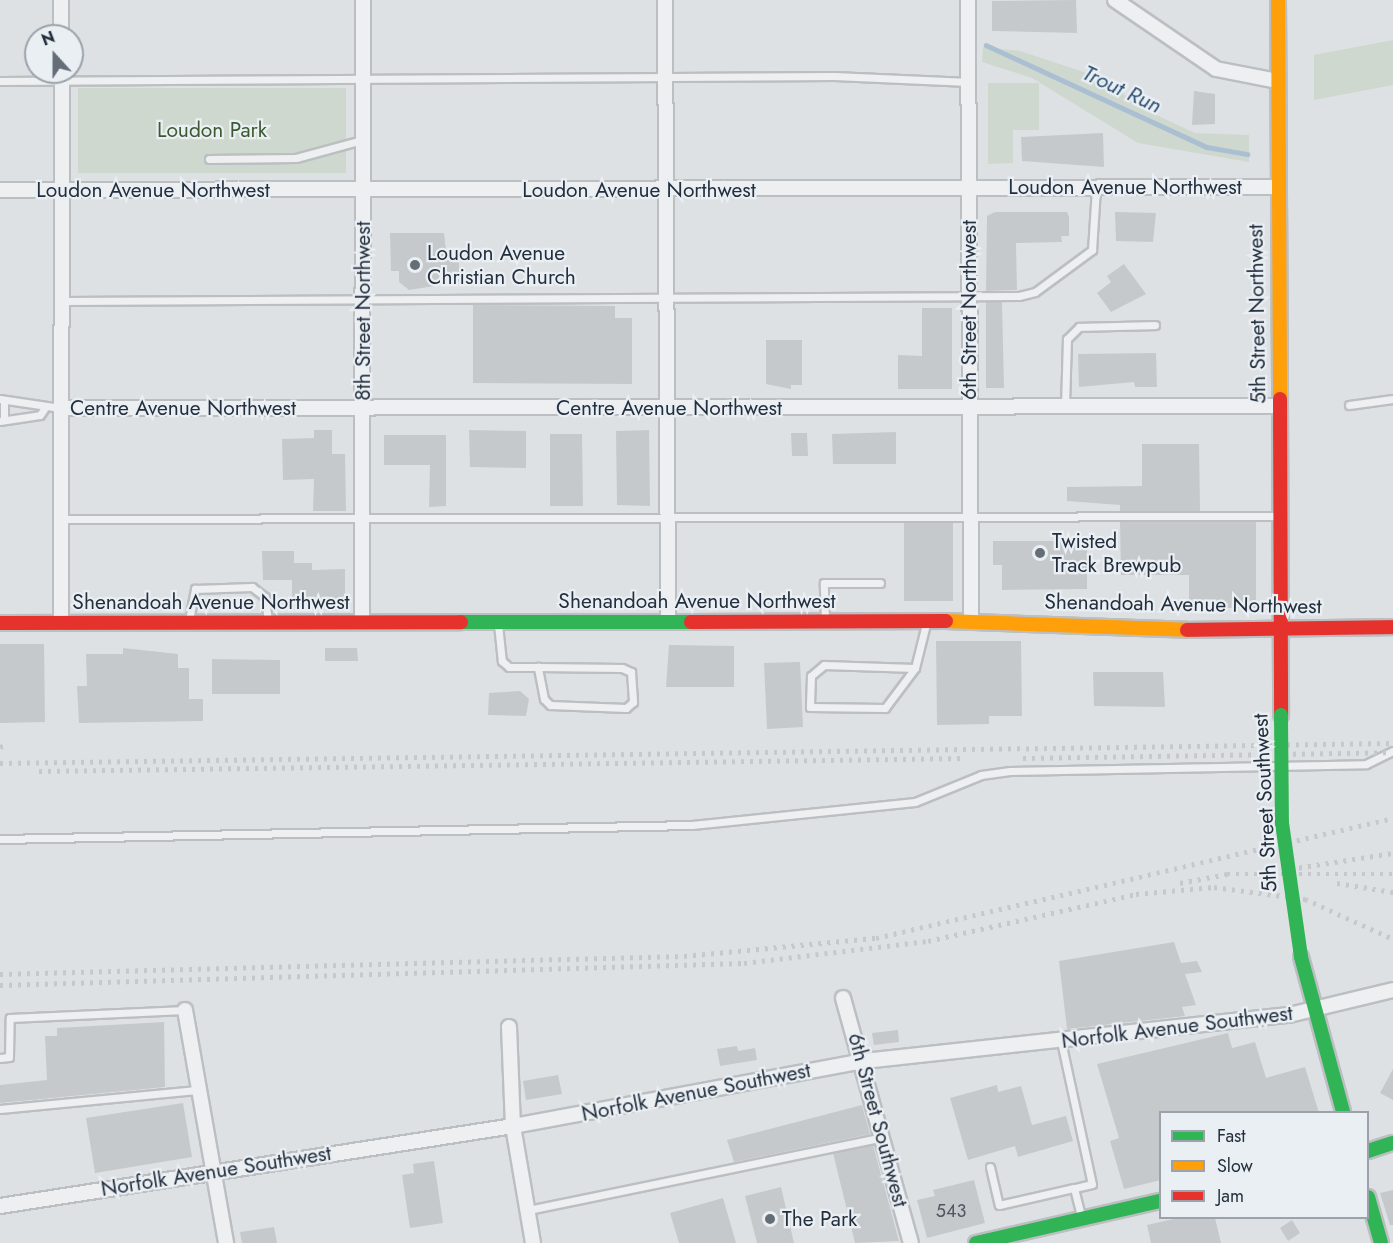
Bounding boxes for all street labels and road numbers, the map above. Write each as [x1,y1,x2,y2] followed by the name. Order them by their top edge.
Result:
[1008,174,1242,200] street label: Loudon Avenue Northwest
[36,177,270,203] street label: Loudon Avenue Northwest
[522,177,756,203] street label: Loudon Avenue Northwest
[956,220,982,400] street label: 6th Street Northwest
[350,221,376,401] street label: 8th Street Northwest
[1243,224,1271,404] street label: 5th Street Northwest
[70,395,296,421] street label: Centre Avenue Northwest
[556,395,782,421] street label: Centre Avenue Northwest
[558,588,836,614] street label: Shenandoah Avenue Northwest
[72,589,350,615] street label: Shenandoah Avenue Northwest
[1044,589,1322,619] street label: Shenandoah Avenue Northwest
[1248,713,1282,893] street label: 5th Street Southwest
[1060,1000,1294,1054] street label: Norfolk Avenue Southwest
[843,1030,913,1210] street label: 6th Street Southwest
[579,1057,813,1127] street label: Norfolk Avenue Southwest
[99,1140,333,1202] street label: Norfolk Avenue Southwest

